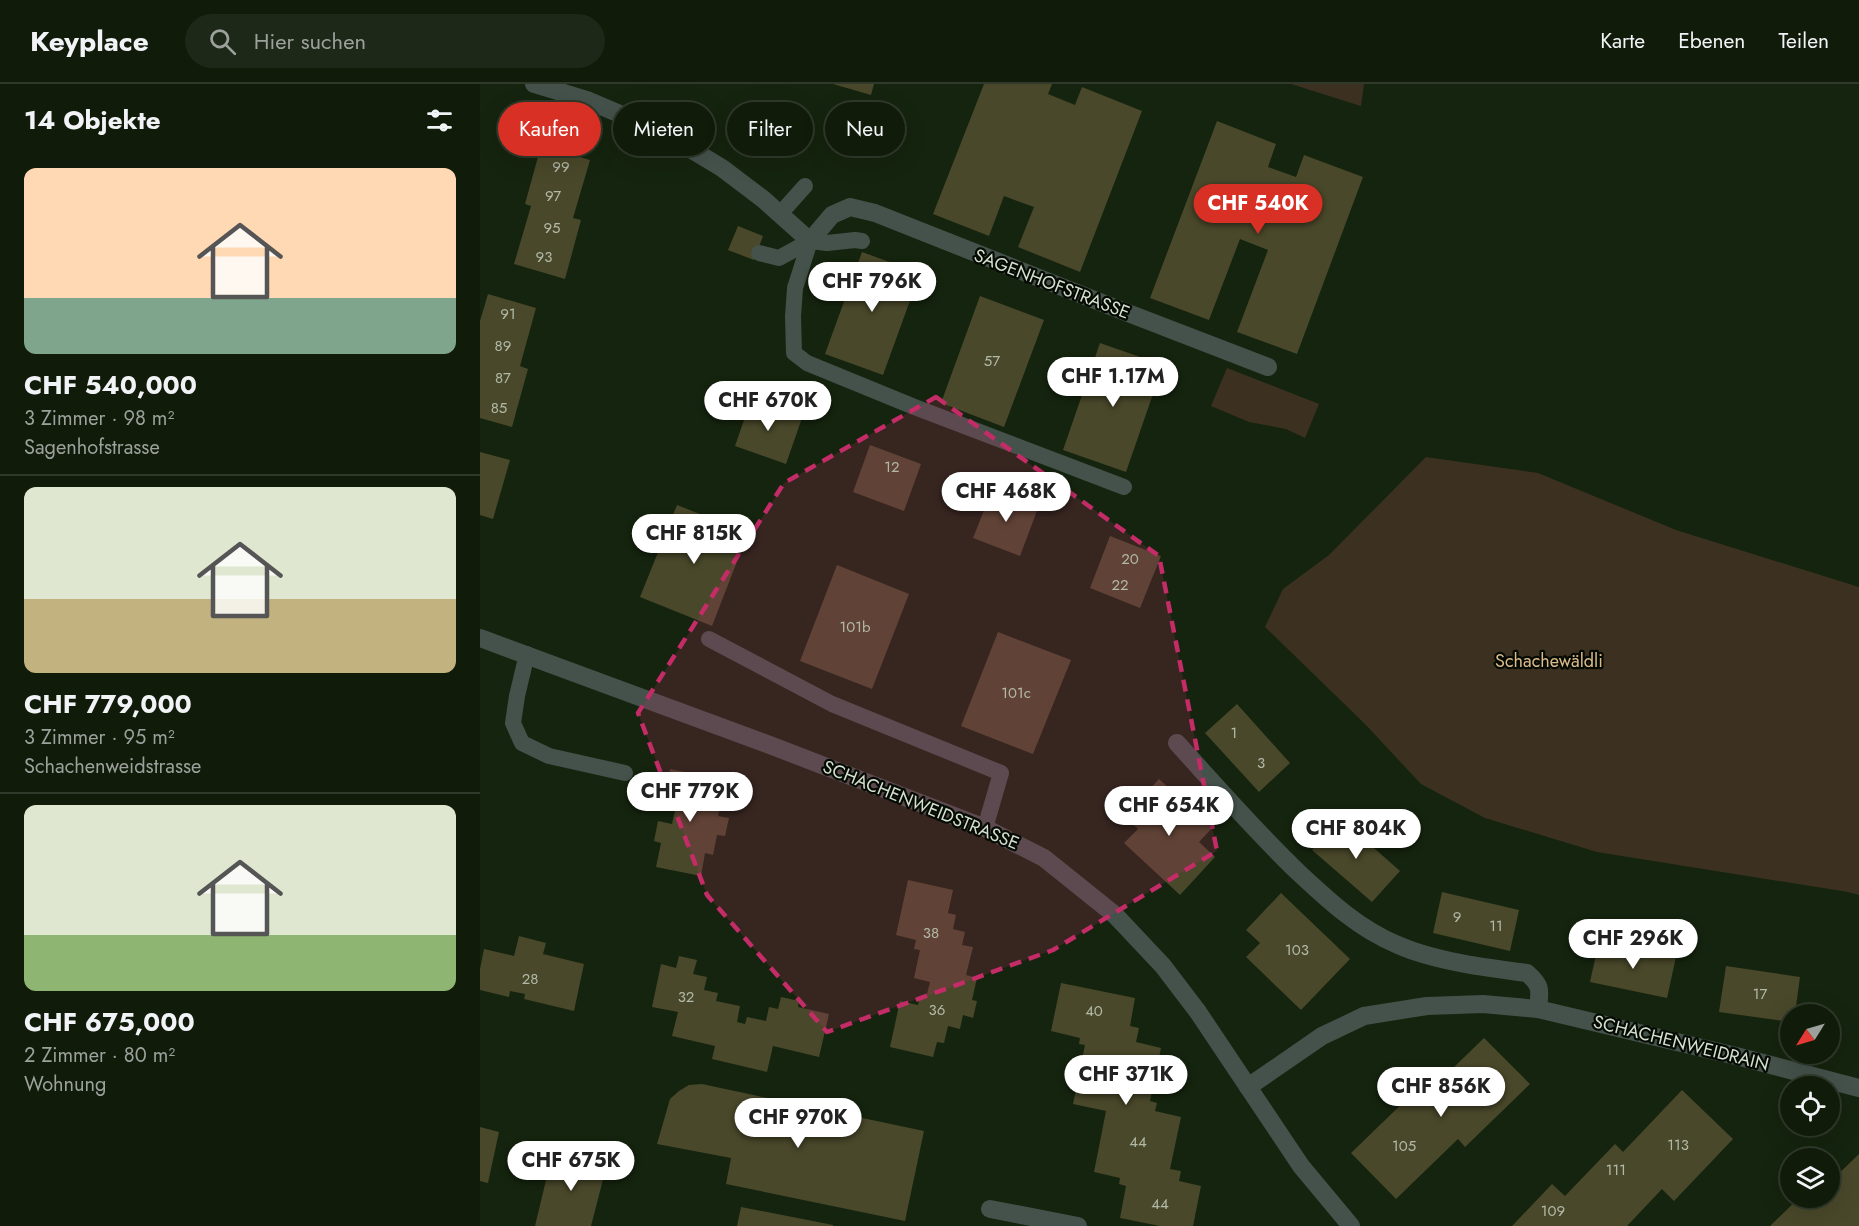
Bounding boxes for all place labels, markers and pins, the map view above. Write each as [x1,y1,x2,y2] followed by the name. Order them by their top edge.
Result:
[1196,184,1320,235] pin: CHF 540K
[810,262,934,313] pin: CHF 796K
[1044,357,1182,408] pin: CHF 1.17M
[706,381,830,432] pin: CHF 670K
[944,472,1068,523] pin: CHF 468K
[632,514,756,565] pin: CHF 815K
[628,772,752,823] pin: CHF 779K
[1107,786,1231,837] pin: CHF 654K
[1294,809,1418,860] pin: CHF 804K
[1571,919,1695,970] pin: CHF 296K
[1064,1055,1188,1106] pin: CHF 371K
[1379,1067,1503,1118] pin: CHF 856K
[736,1098,860,1149] pin: CHF 970K
[509,1141,633,1192] pin: CHF 675K

